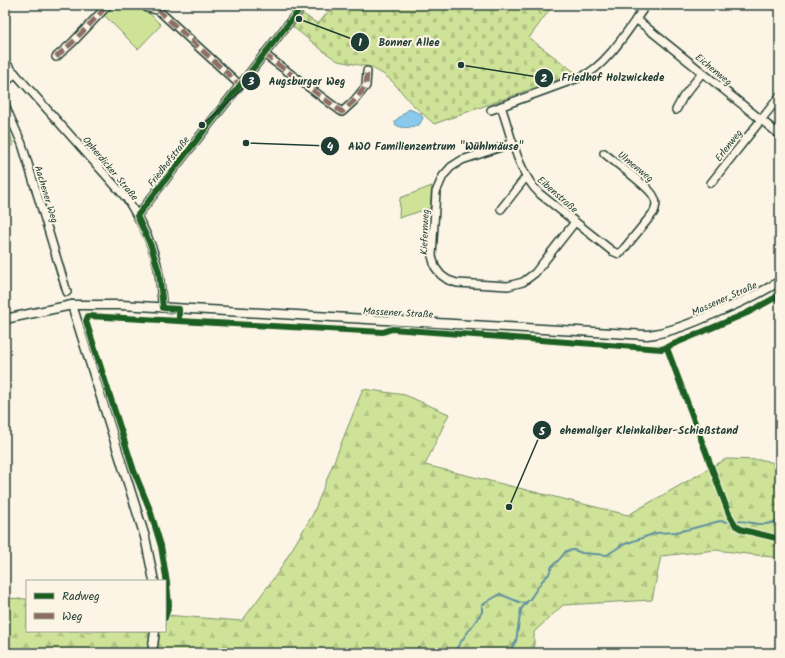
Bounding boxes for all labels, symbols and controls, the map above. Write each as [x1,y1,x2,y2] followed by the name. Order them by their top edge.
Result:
[350,30,448,53] callout: Bonner Allee
[358,33,362,52] text: 1
[378,34,440,52] text: Bonner Allee
[691,50,736,90] street label: Eichenweg
[534,66,672,89] callout: Friedhof Holzwickede
[541,69,548,88] text: 2
[562,69,665,87] text: Friedhof Holzwickede
[241,70,353,93] callout: Augsburger Weg
[247,72,255,91] text: 3
[269,73,345,91] text: Augsburger Weg
[711,126,747,165] street label: Erlenweg
[144,132,194,190] street label: Friedhofstraße
[78,133,142,205] street label: Opherdicker Straße
[320,134,531,157] callout: AWO Familienzentrum "Wühlmäuse"
[327,137,334,156] text: 4
[348,138,524,156] text: AWO Familienzentrum "Wühlmäuse"
[614,147,657,186] street label: Ulmenweg
[30,164,62,225] street label: Aachener Weg
[533,172,582,217] street label: Eibenstraße
[416,209,434,255] street label: Kiefernweg
[689,277,760,321] street label: Massener Straße
[362,303,434,323] street label: Massener Straße
[532,419,746,442] callout: ehemaliger Kleinkaliber-Schießstand
[538,422,546,441] text: 5
[560,422,739,440] text: ehemaliger Kleinkaliber-Schießstand
[26,580,166,632] legend
[62,587,100,606] text: Radweg
[62,607,83,626] text: Weg

